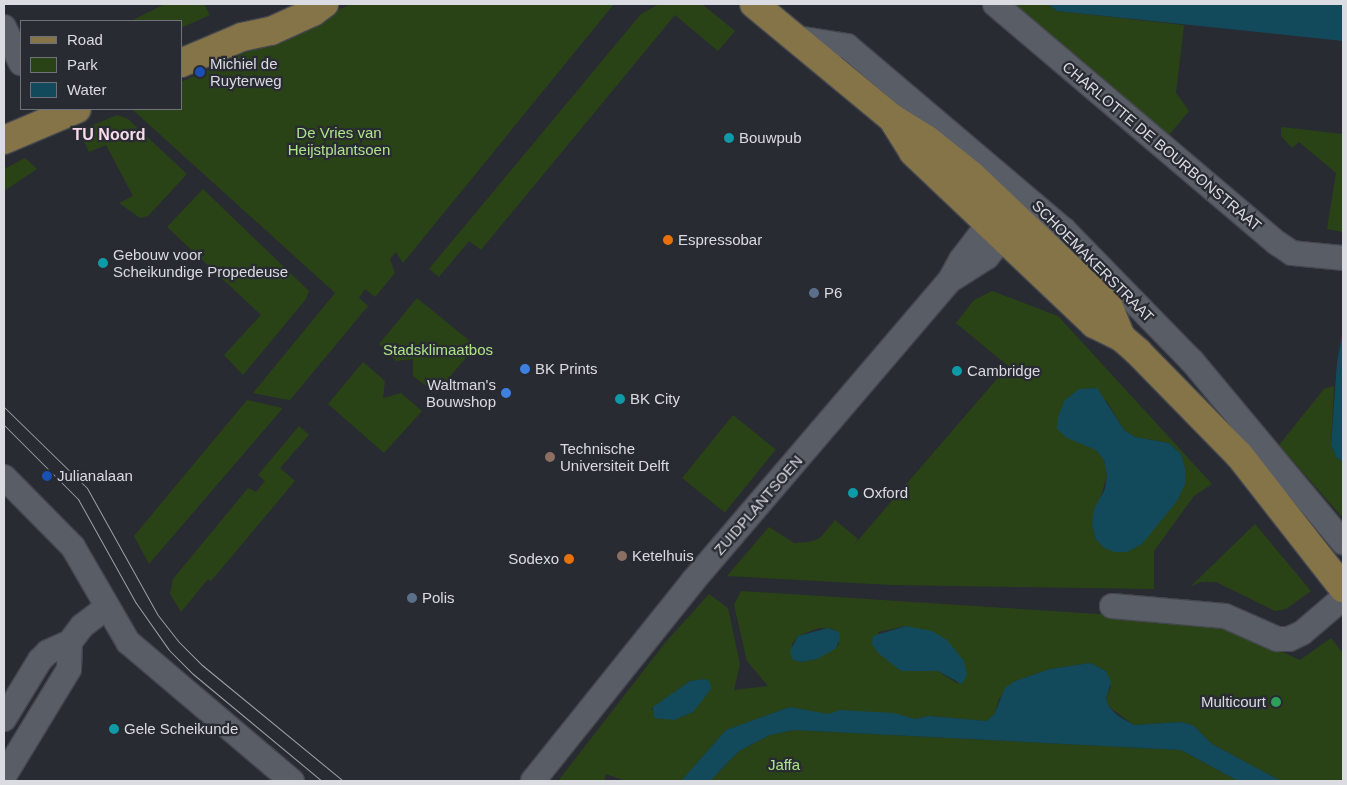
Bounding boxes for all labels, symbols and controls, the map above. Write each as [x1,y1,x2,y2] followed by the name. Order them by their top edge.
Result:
[20,20,182,110] legend
[67,31,103,48] text: Road
[210,54,282,89] place label: Michiel de Ruyterweg
[67,56,98,73] text: Park
[1059,57,1265,235] street label: CHARLOTTE DE BOURBONSTRAAT
[194,66,206,78] marker: Michiel de Ruyterweg
[67,81,106,98] text: Water
[288,123,390,158] park label: De Vries van Heijstplantsoen
[73,125,145,145] district label: TU Noord
[739,129,802,147] place label: Bouwpub
[723,132,735,144] marker: Bouwpub
[1028,196,1158,326] street label: SCHOEMAKERSTRAAT
[678,231,762,249] place label: Espressobar
[662,234,674,246] marker: Espressobar
[113,245,288,280] place label: Gebouw voor Scheikundige Propedeuse
[97,257,109,269] marker: Gebouw voor Scheikundige Propedeuse
[824,284,842,302] place label: P6
[808,287,820,299] marker: P6
[383,341,493,359] park label: Stadsklimaatbos
[535,360,598,378] place label: BK Prints
[967,362,1040,380] place label: Cambridge
[519,363,531,375] marker: BK Prints
[951,365,963,377] marker: Cambridge
[426,375,496,410] place label: Waltman's Bouwshop
[500,387,512,399] marker: Waltman's Bouwshop
[630,390,680,408] place label: BK City
[614,393,626,405] marker: BK City
[560,439,669,474] place label: Technische Universiteit Delft
[544,451,556,463] marker: Technische Universiteit Delft
[710,452,806,558] street label: ZUIDPLANTSOEN
[57,467,133,485] place label: Julianalaan
[41,470,53,482] marker: Julianalaan
[863,484,908,502] place label: Oxford
[847,487,859,499] marker: Oxford
[632,547,694,565] place label: Ketelhuis
[508,550,559,568] place label: Sodexo
[616,550,628,562] marker: Ketelhuis
[563,553,575,565] marker: Sodexo
[422,589,455,607] place label: Polis
[406,592,418,604] marker: Polis
[1201,693,1266,711] place label: Multicourt
[1270,696,1282,708] marker: Multicourt
[124,720,238,738] place label: Gele Scheikunde
[108,723,120,735] marker: Gele Scheikunde
[768,756,800,774] park label: Jaffa

